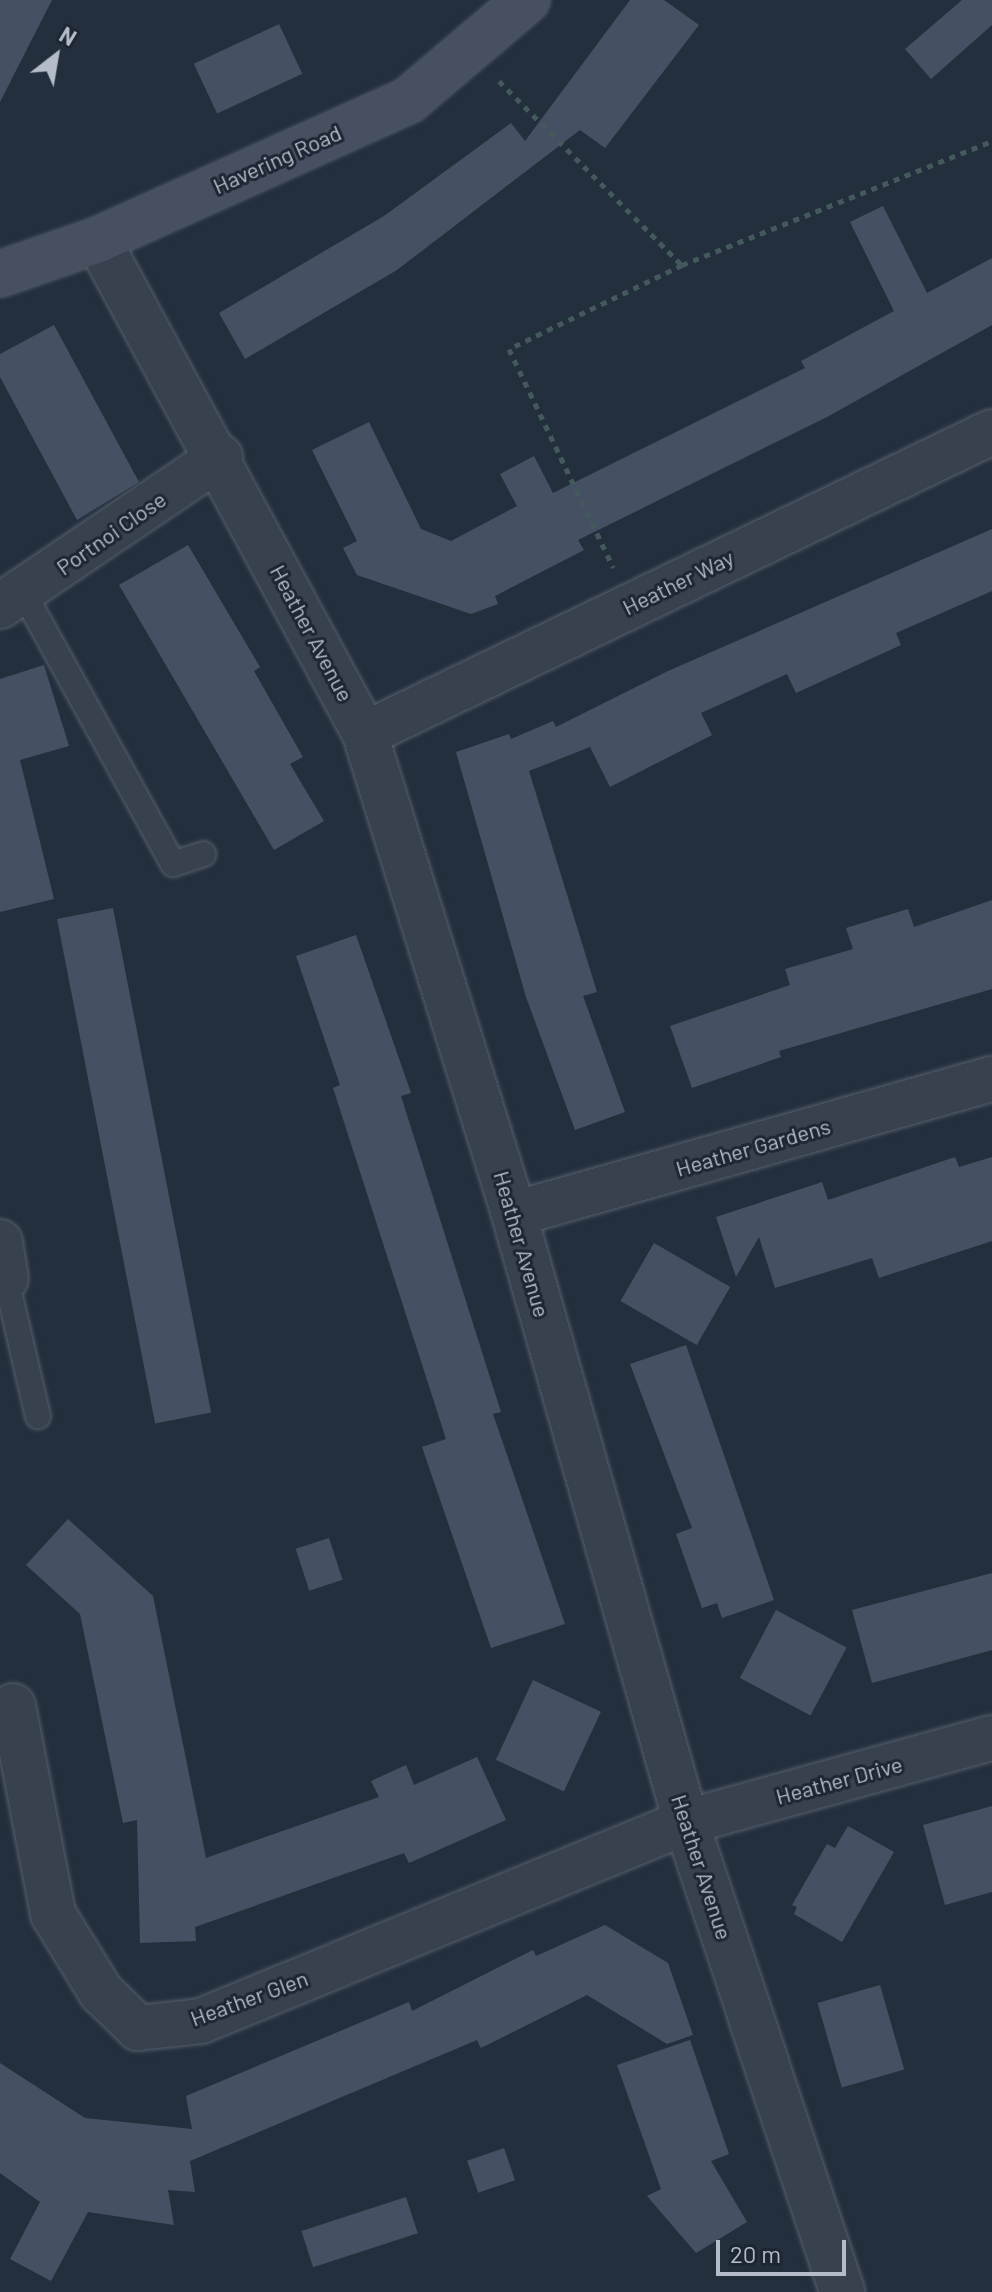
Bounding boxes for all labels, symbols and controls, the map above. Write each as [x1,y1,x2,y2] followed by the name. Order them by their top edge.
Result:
[16,16,96,96] north arrow
[55,21,81,50] text: N
[209,119,345,199] street label: Havering Road
[51,486,171,580] street label: Portnoi Close
[618,544,738,620] street label: Heather Way
[265,560,359,706] street label: Heather Avenue
[673,1112,833,1182] street label: Heather Gardens
[489,1168,555,1320] street label: Heather Avenue
[773,1750,905,1810] street label: Heather Drive
[666,1791,738,1943] street label: Heather Avenue
[187,1965,311,2031] street label: Heather Glen
[720,2224,850,2274] scale bar
[730,2239,781,2268] text: 20 m

